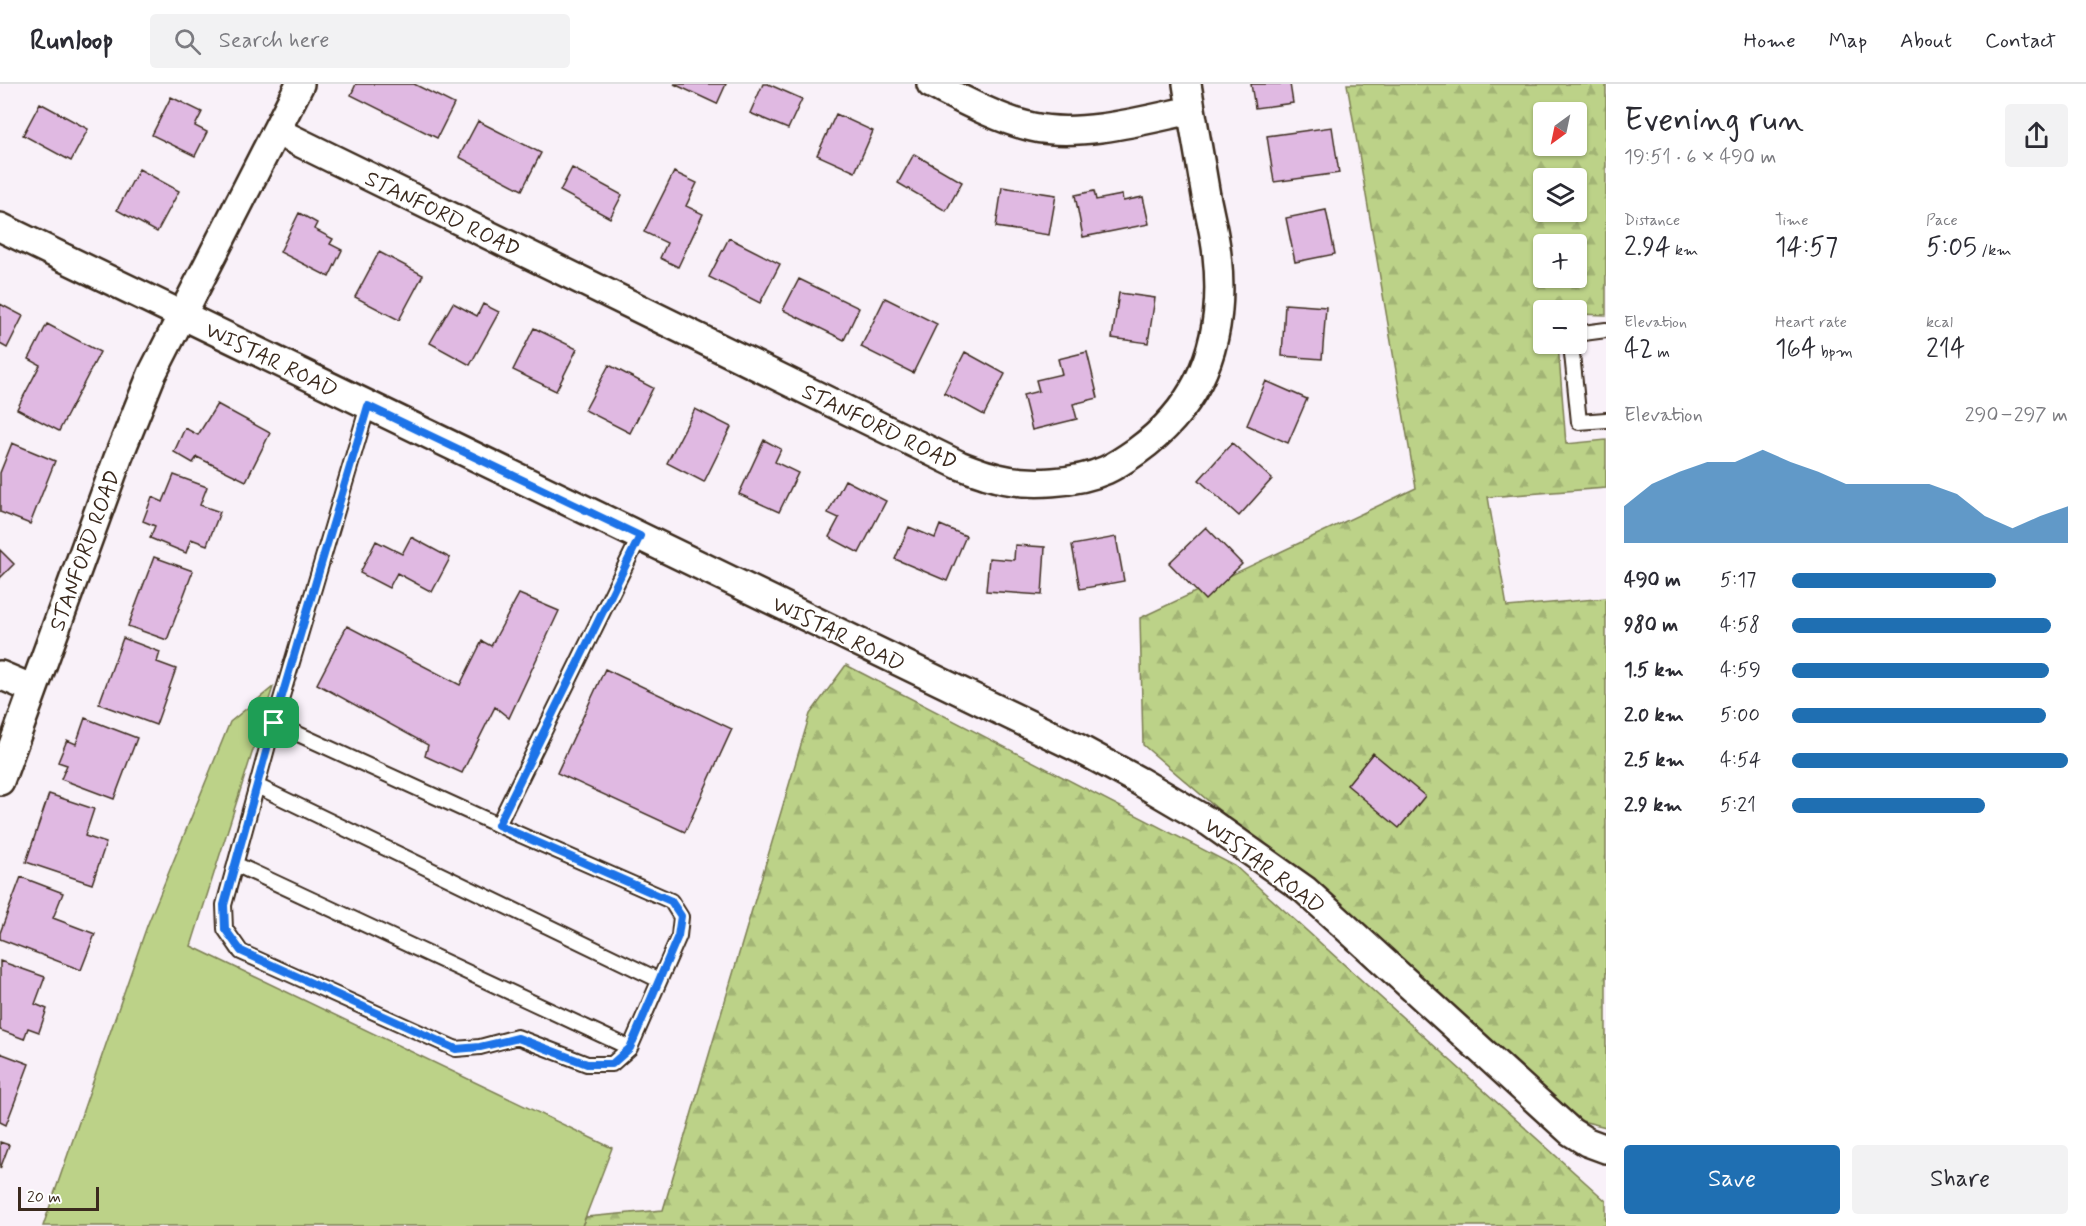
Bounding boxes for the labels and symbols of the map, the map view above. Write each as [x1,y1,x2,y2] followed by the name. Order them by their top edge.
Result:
[1533,102,1587,156] north arrow
[360,165,524,264] street label: STANFORD ROAD
[200,317,342,405] street label: WISTAR ROAD
[797,378,961,477] street label: STANFORD ROAD
[44,466,128,635] street label: STANFORD ROAD
[767,591,909,679] street label: WISTAR ROAD
[248,697,299,748] pin
[1198,812,1330,921] street label: WISTAR ROAD
[18,1184,99,1212] scale bar

